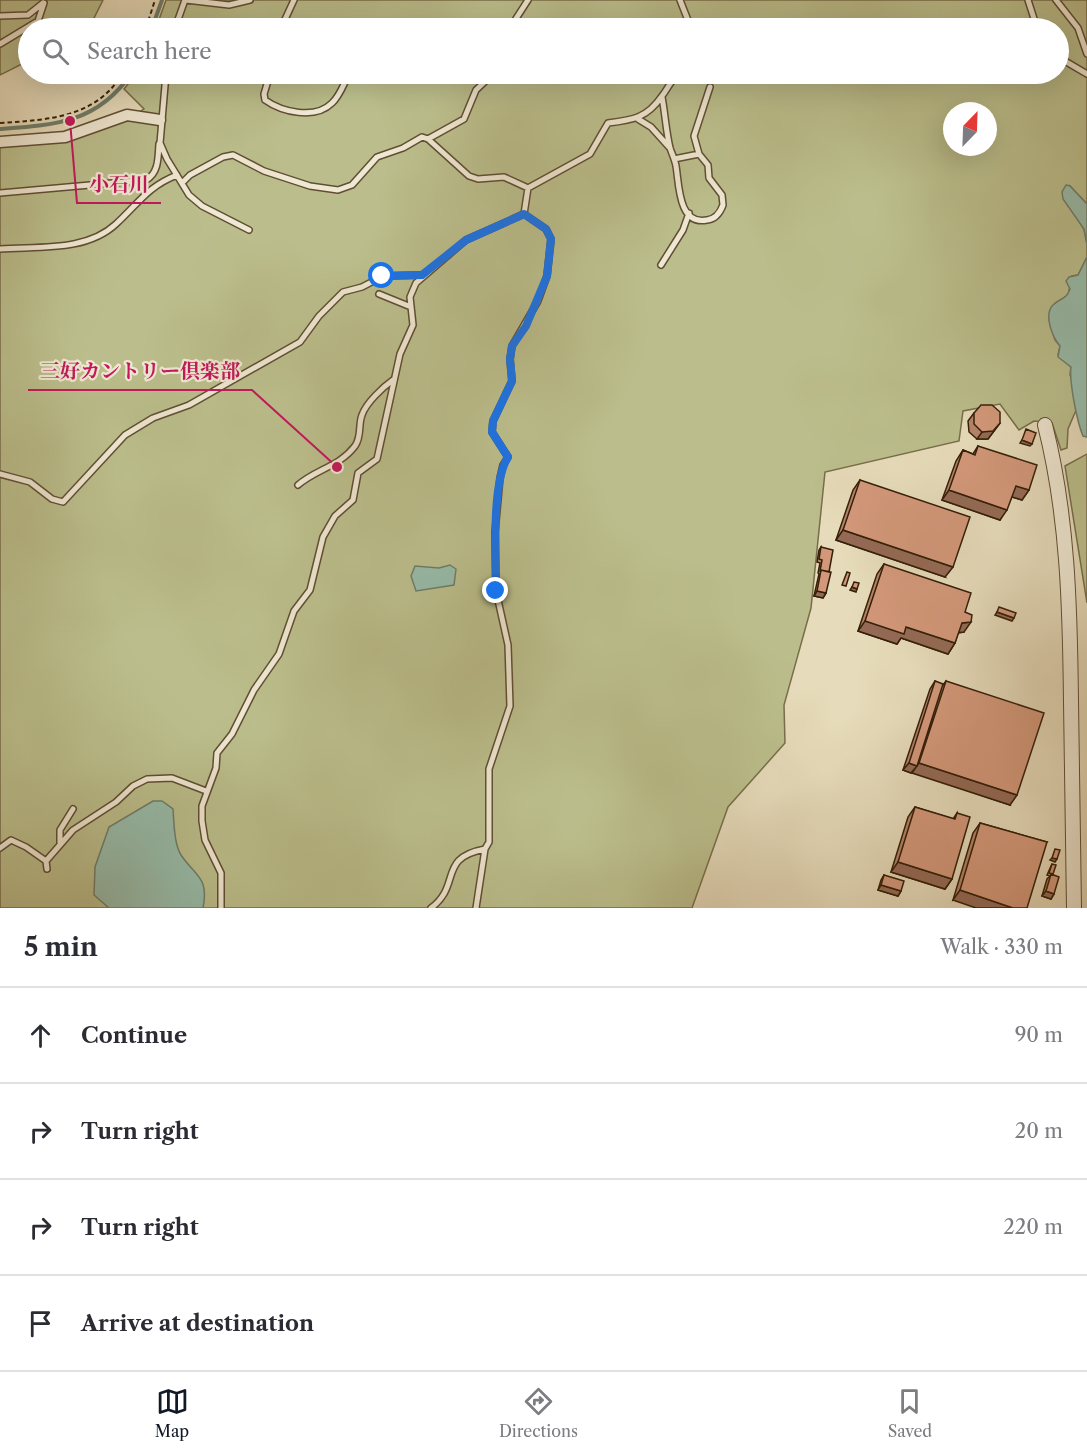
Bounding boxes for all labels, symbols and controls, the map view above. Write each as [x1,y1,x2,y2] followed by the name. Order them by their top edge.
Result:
[18,18,1069,84] search box
[39,35,72,68] icon: search
[87,38,212,65] text: Search here
[943,102,997,156] north arrow
[77,165,161,203] callout: 小石川
[89,172,149,196] text: 小石川
[368,262,394,288] route start
[28,352,252,390] callout: 三好カントリー倶楽部
[40,359,240,383] text: 三好カントリー倶楽部
[482,577,508,603] route end
[24,931,98,963] text: 5 min
[940,935,1063,959] text: Walk · 330 m
[24,1019,57,1052] icon: ahead
[81,1022,187,1049] text: Continue
[1015,1023,1063,1047] text: 90 m
[24,1115,57,1148] icon: right
[81,1118,199,1145] text: Turn right
[1015,1119,1063,1143] text: 20 m
[24,1211,57,1244] icon: right
[81,1214,199,1241] text: Turn right
[1003,1215,1063,1239] text: 220 m
[24,1307,57,1340] icon: arrive
[81,1310,314,1337] text: Arrive at destination
[155,1385,189,1441] tab: Map
[499,1385,578,1441] tab: Directions
[888,1385,932,1441] tab: Saved

